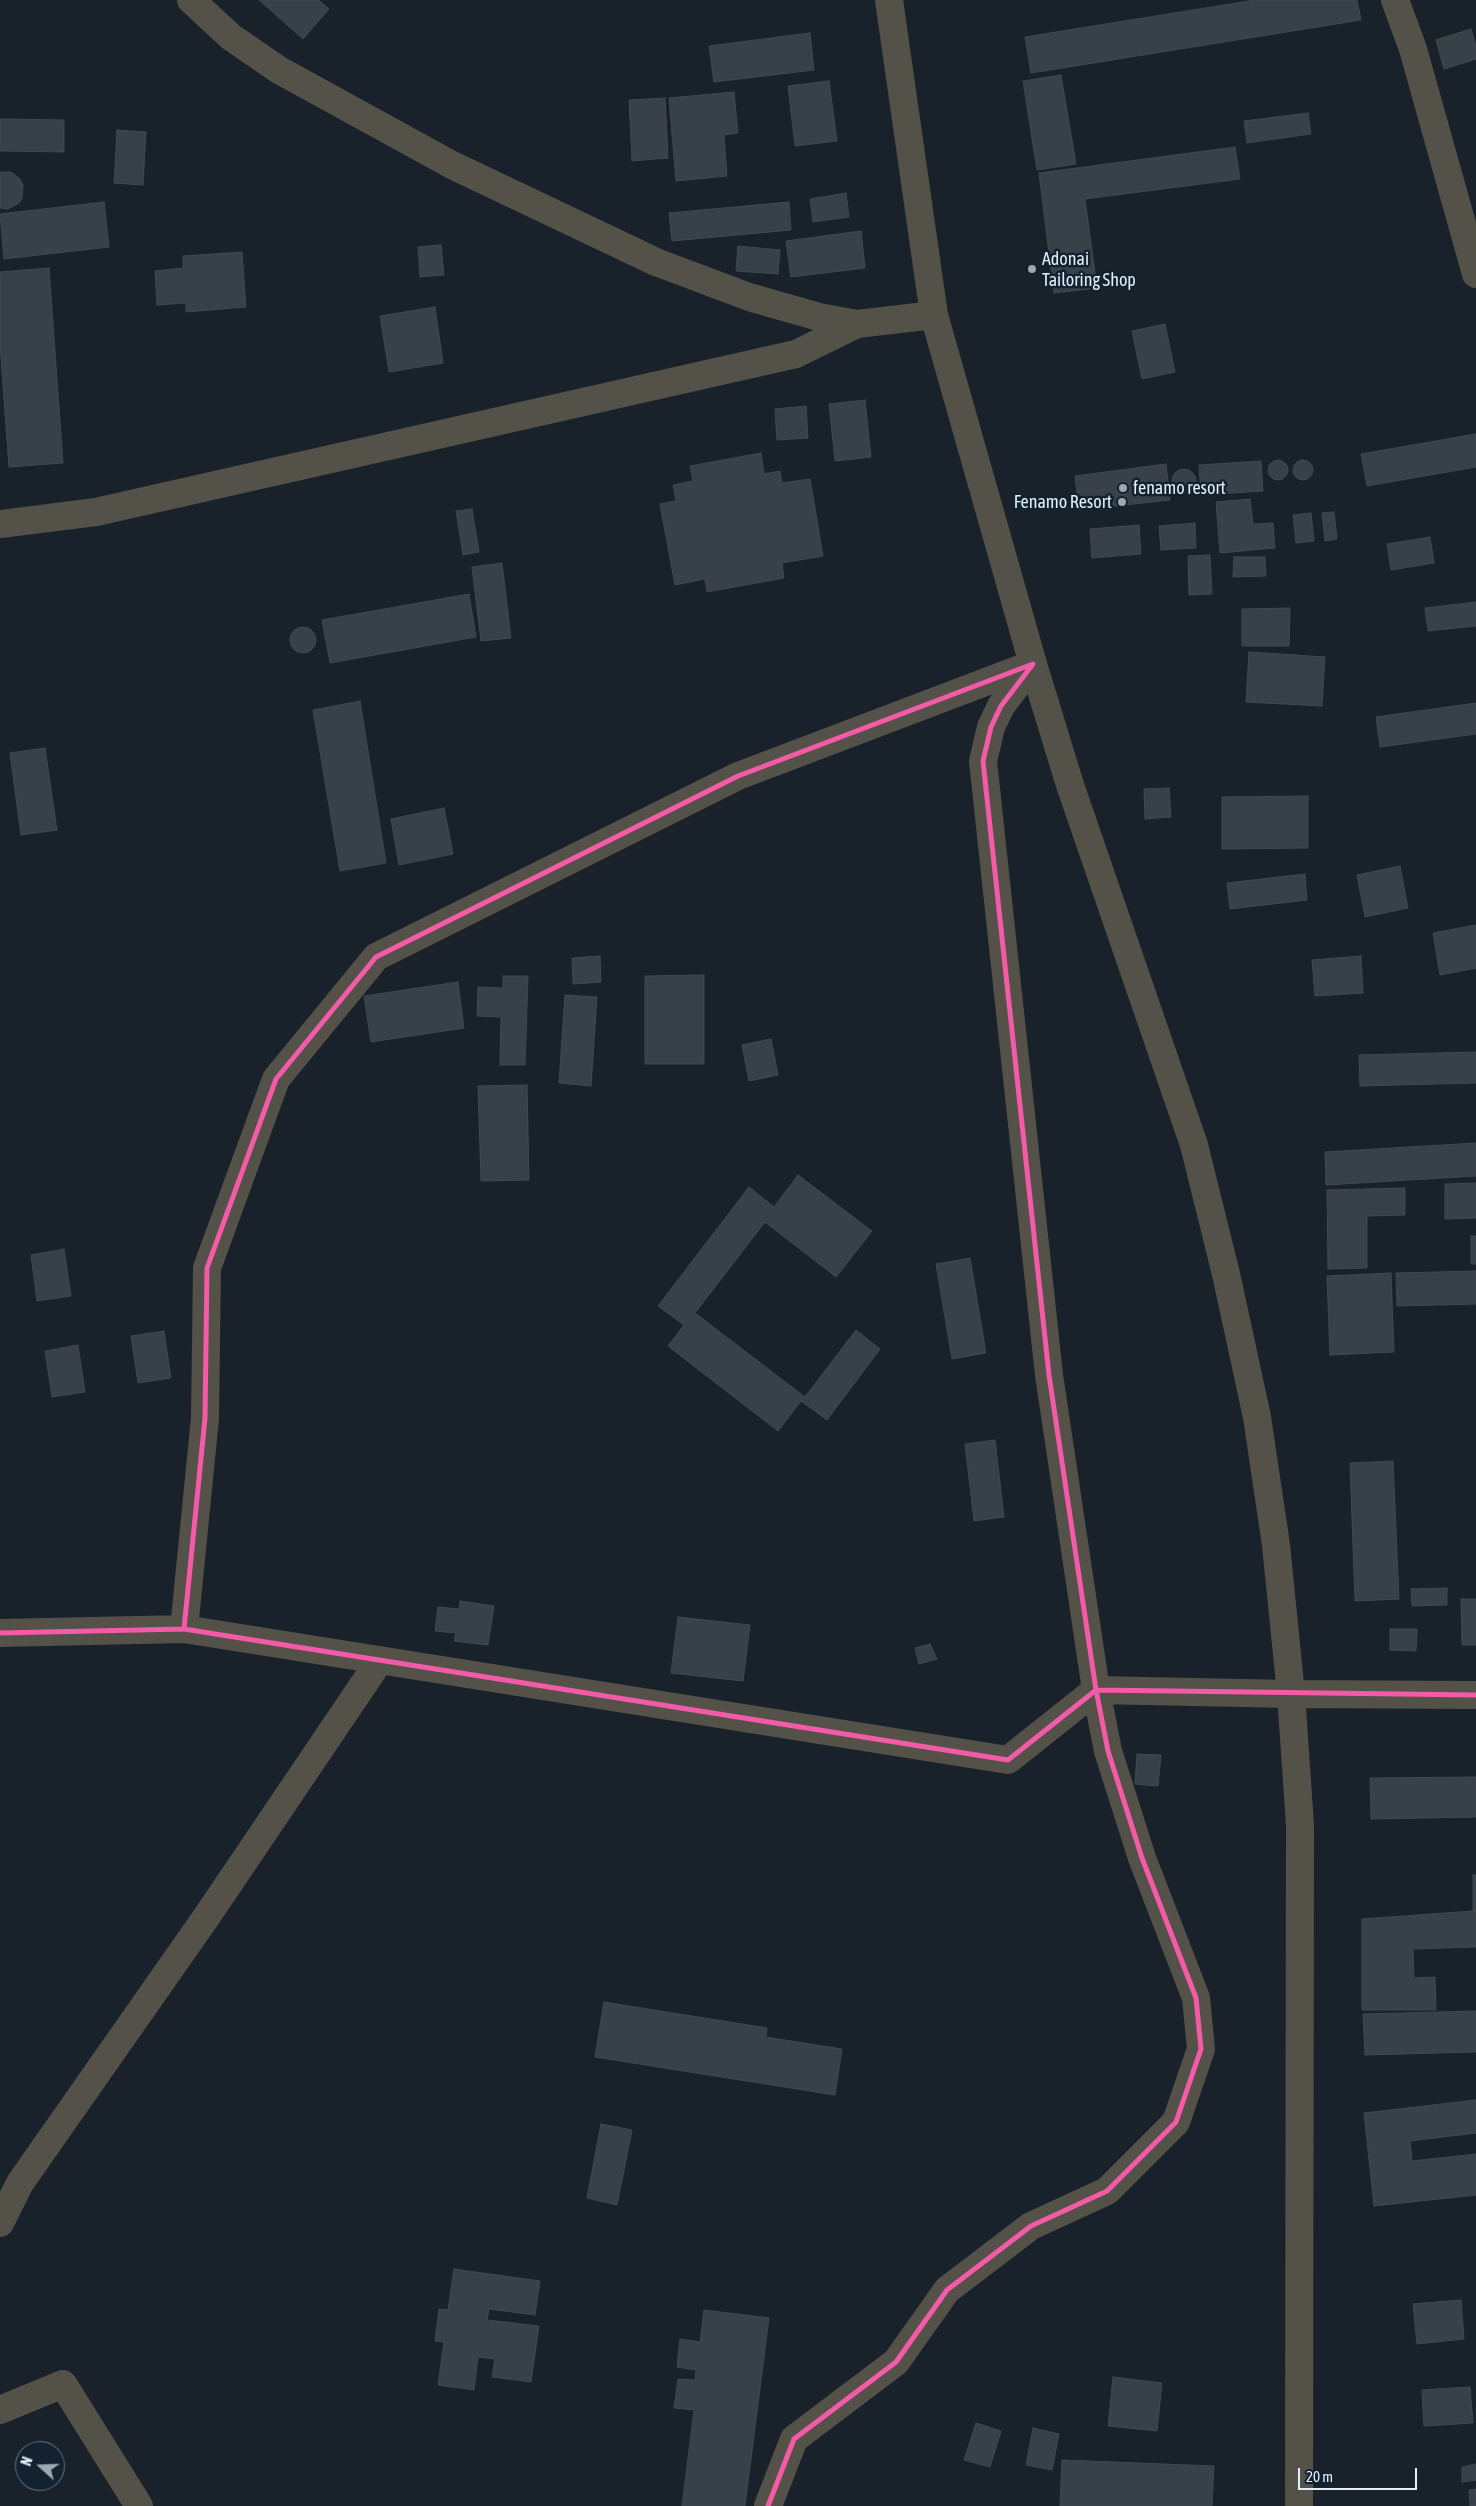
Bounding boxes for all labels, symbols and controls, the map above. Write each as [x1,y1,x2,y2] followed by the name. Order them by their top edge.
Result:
[1042,248,1136,290] place label: Adonai Tailoring Shop
[1026,263,1038,275] marker: Adonai Tailoring Shop
[1133,477,1226,499] place label: fenamo resort
[1117,482,1129,494] marker: fenamo resort
[1014,491,1112,513] place label: Fenamo Resort
[1116,496,1128,508] marker: Fenamo Resort
[15,2441,65,2491] north arrow
[18,2455,36,2468] text: N
[1301,2458,1420,2490] scale bar
[1306,2468,1333,2485] text: 20 m

